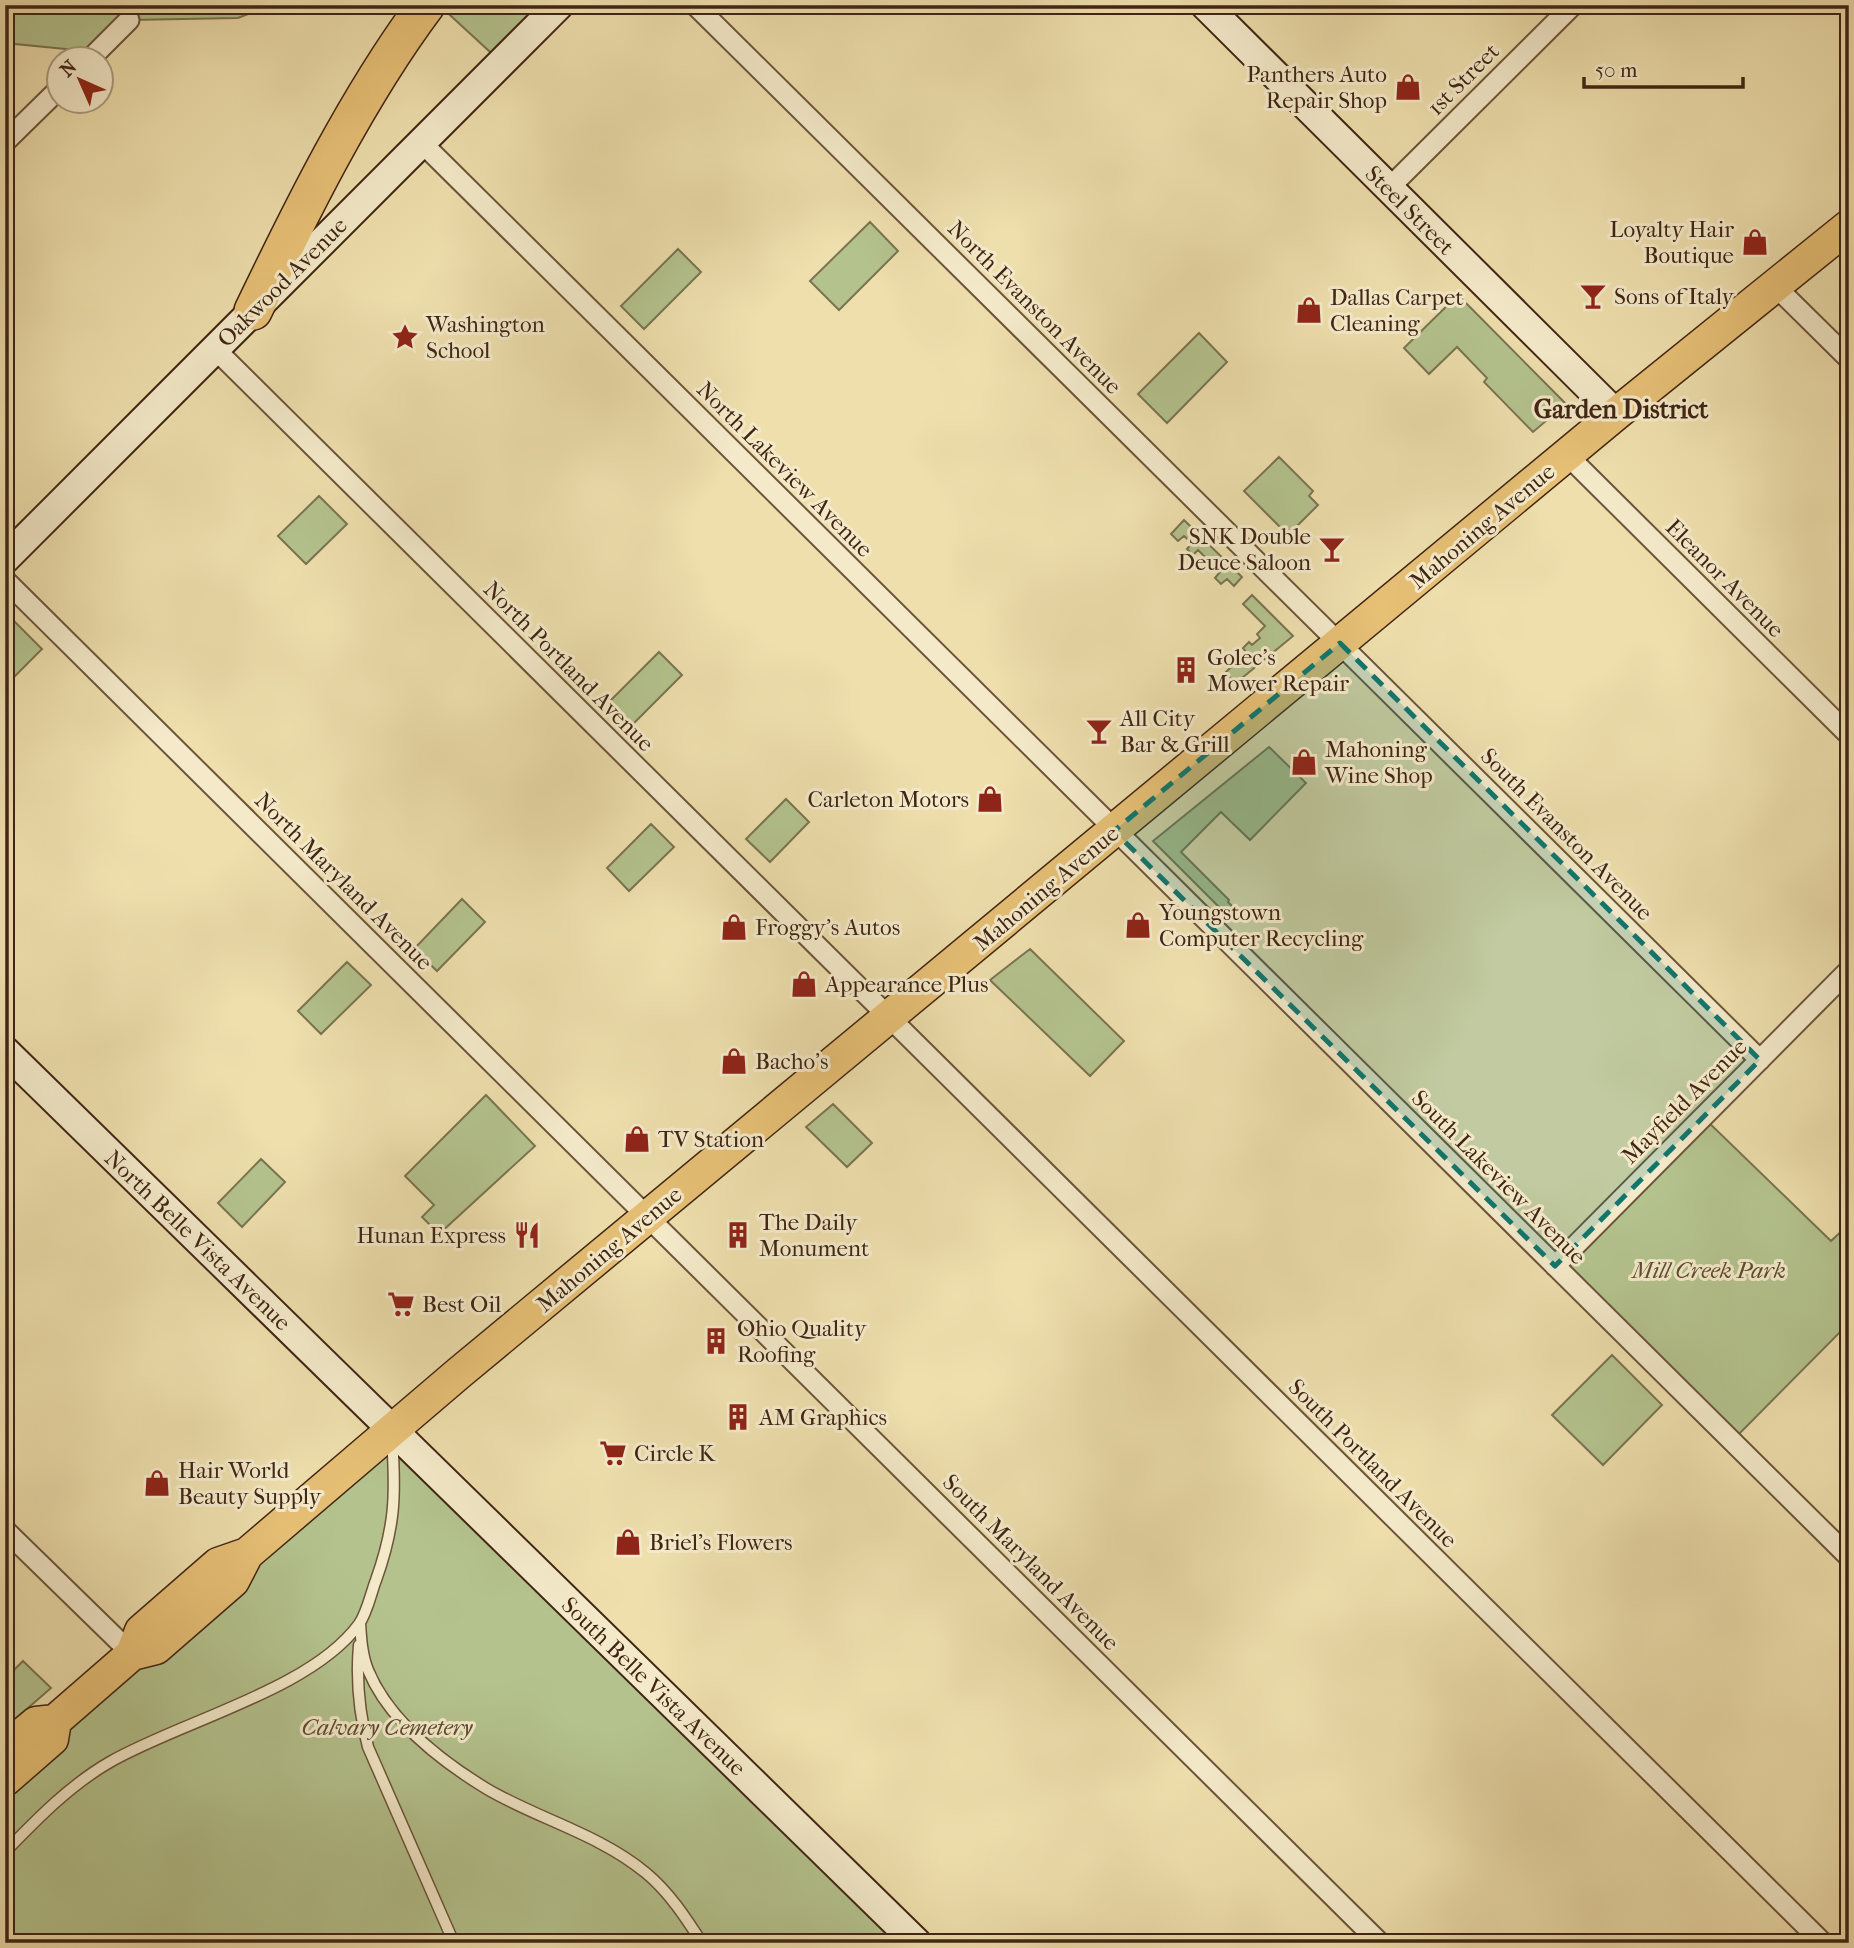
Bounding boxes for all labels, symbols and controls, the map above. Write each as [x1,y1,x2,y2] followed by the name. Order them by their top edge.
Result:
[1422,38,1505,121] street label: 1st Street
[46,46,116,116] north arrow
[1584,46,1744,90] scale bar
[56,55,82,82] text: N
[1595,58,1638,82] text: 50 m
[1246,61,1387,114] place label: Panthers Auto Repair Shop
[1393,72,1423,102] shop icon: Panthers Auto Repair Shop
[1360,160,1460,260] street label: Steel Street
[212,212,353,353] street label: Oakwood Avenue
[942,215,1127,400] street label: North Evanston Avenue
[1609,216,1734,269] place label: Loyalty Hair Boutique
[1740,227,1770,257] shop icon: Loyalty Hair Boutique
[1578,281,1608,311] bar icon: Sons of Italy
[1614,283,1735,310] place label: Sons of Italy
[1330,284,1464,337] place label: Dallas Carpet Cleaning
[1294,295,1324,325] shop icon: Dallas Carpet Cleaning
[425,311,545,364] place label: Washington School
[390,322,420,352] place icon: Washington School
[691,376,878,563] street label: North Lakeview Avenue
[1534,394,1709,425] district label: Garden District
[1404,458,1560,595] street label: Mahoning Avenue
[1660,514,1789,643] street label: Eleanor Avenue
[1178,523,1312,576] place label: SNK Double Deuce Saloon
[1317,534,1347,564] bar icon: SNK Double Deuce Saloon
[478,576,659,757] street label: North Portland Avenue
[1207,644,1349,697] place label: Golec's Mower Repair
[1171,655,1201,685] building icon: Golec's Mower Repair
[1119,705,1230,758] place label: All City Bar & Grill
[1084,716,1114,746] bar icon: All City Bar & Grill
[1324,736,1433,789] place label: Mahoning Wine Shop
[1475,743,1658,926] street label: South Evanston Avenue
[1289,747,1319,777] shop icon: Mahoning Wine Shop
[975,784,1005,814] shop icon: Carleton Motors
[807,786,969,813] place label: Carleton Motors
[249,787,438,976] street label: North Maryland Avenue
[968,820,1124,957] street label: Mahoning Avenue
[1158,899,1364,952] place label: Youngstown Computer Recycling
[1123,910,1153,940] shop icon: Youngstown Computer Recycling
[719,912,749,942] shop icon: Froggy's Autos
[755,914,900,941] place label: Froggy's Autos
[789,969,819,999] shop icon: Appearance Plus
[824,971,989,998] place label: Appearance Plus
[1616,1033,1752,1169] street label: Mayfield Avenue
[719,1046,749,1076] shop icon: Bacho's
[755,1048,828,1075] place label: Bacho's
[1406,1085,1591,1270] street label: South Lakeview Avenue
[622,1124,652,1154] shop icon: TV Station
[658,1126,765,1153] place label: TV Station
[99,1145,296,1336] street label: North Belle Vista Avenue
[531,1181,687,1318] street label: Mahoning Avenue
[759,1209,869,1262] place label: The Daily Monument
[512,1220,542,1250] restaurant icon: Hunan Express
[723,1220,753,1250] building icon: The Daily Monument
[356,1222,506,1249] place label: Hunan Express
[1630,1257,1786,1284] park label: Mill Creek Park
[386,1289,416,1319] supermarket icon: Best Oil
[422,1291,502,1318] place label: Best Oil
[737,1315,867,1368] place label: Ohio Quality Roofing
[701,1326,731,1356] building icon: Ohio Quality Roofing
[1283,1373,1463,1553] street label: South Portland Avenue
[723,1402,753,1432] building icon: AM Graphics
[758,1404,887,1431] place label: AM Graphics
[598,1438,628,1468] supermarket icon: Circle K
[634,1440,716,1467] place label: Circle K
[178,1457,322,1510] place label: Hair World Beauty Supply
[142,1468,172,1498] shop icon: Hair World Beauty Supply
[937,1469,1124,1656] street label: South Maryland Avenue
[613,1527,643,1557] shop icon: Briel's Flowers
[649,1529,792,1556] place label: Briel's Flowers
[556,1591,751,1781] street label: South Belle Vista Avenue
[301,1714,473,1741] park label: Calvary Cemetery

